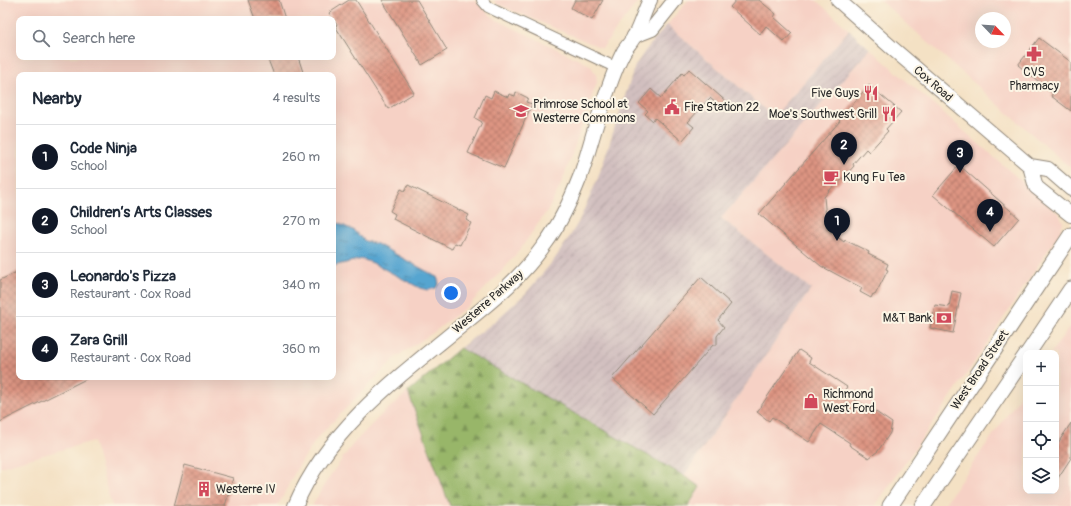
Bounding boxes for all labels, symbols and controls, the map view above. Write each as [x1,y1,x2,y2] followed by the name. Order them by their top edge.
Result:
[975,12,1011,48] north arrow
[16,16,336,60] search box
[30,27,52,49] icon: search
[62,29,135,48] text: Search here
[1025,45,1043,63] pharmacy icon: CVS Pharmacy
[910,63,956,105] street label: Cox Road
[1009,65,1059,94] place label: CVS Pharmacy
[862,84,880,102] restaurant icon: Five Guys
[811,86,860,101] place label: Five Guys
[32,88,81,109] text: Nearby
[273,90,320,106] text: 4 results
[533,97,636,126] place label: Primrose School at Westerre Commons
[663,98,681,116] public building icon: Fire Station 22
[684,100,759,115] place label: Fire Station 22
[512,102,530,120] school or university icon: Primrose School at Westerre Commons
[880,105,898,123] restaurant icon: Moe's Southwest Grill
[769,107,877,122] place label: Moe's Southwest Grill
[831,132,857,165] pin: 2
[70,139,137,158] text: Code Ninja
[947,140,973,173] pin: 3
[42,149,48,165] text: 1
[282,149,320,165] text: 260 m
[70,158,107,174] text: School
[822,168,840,186] cafe icon: Kung Fu Tea
[843,170,905,185] place label: Kung Fu Tea
[977,199,1003,232] pin: 4
[70,203,212,222] text: Children’s Arts Classes
[824,208,850,241] pin: 1
[41,213,49,229] text: 2
[283,213,320,229] text: 270 m
[70,222,107,238] text: School
[70,267,176,286] text: Leonardo's Pizza
[450,267,526,337] street label: Westerre Parkway
[41,277,49,293] text: 3
[282,277,320,293] text: 340 m
[441,283,461,303] your location
[70,286,191,302] text: Restaurant · Cox Road
[935,309,953,327] bank icon: M&T Bank
[883,311,932,326] place label: M&T Bank
[948,327,1012,413] street label: West Broad Street
[70,331,128,350] text: Zara Grill
[41,341,49,357] text: 4
[282,341,320,357] text: 360 m
[70,350,191,366] text: Restaurant · Cox Road
[1023,350,1059,494] map controls
[1023,350,1059,386] button: +
[1023,386,1059,422] button: −
[823,387,875,416] place label: Richmond West Ford
[802,392,820,410] shop icon: Richmond West Ford
[1023,422,1059,458] button: locate
[1023,458,1059,494] button: layers
[195,480,213,498] building icon: Westerre IV
[216,482,276,497] place label: Westerre IV

